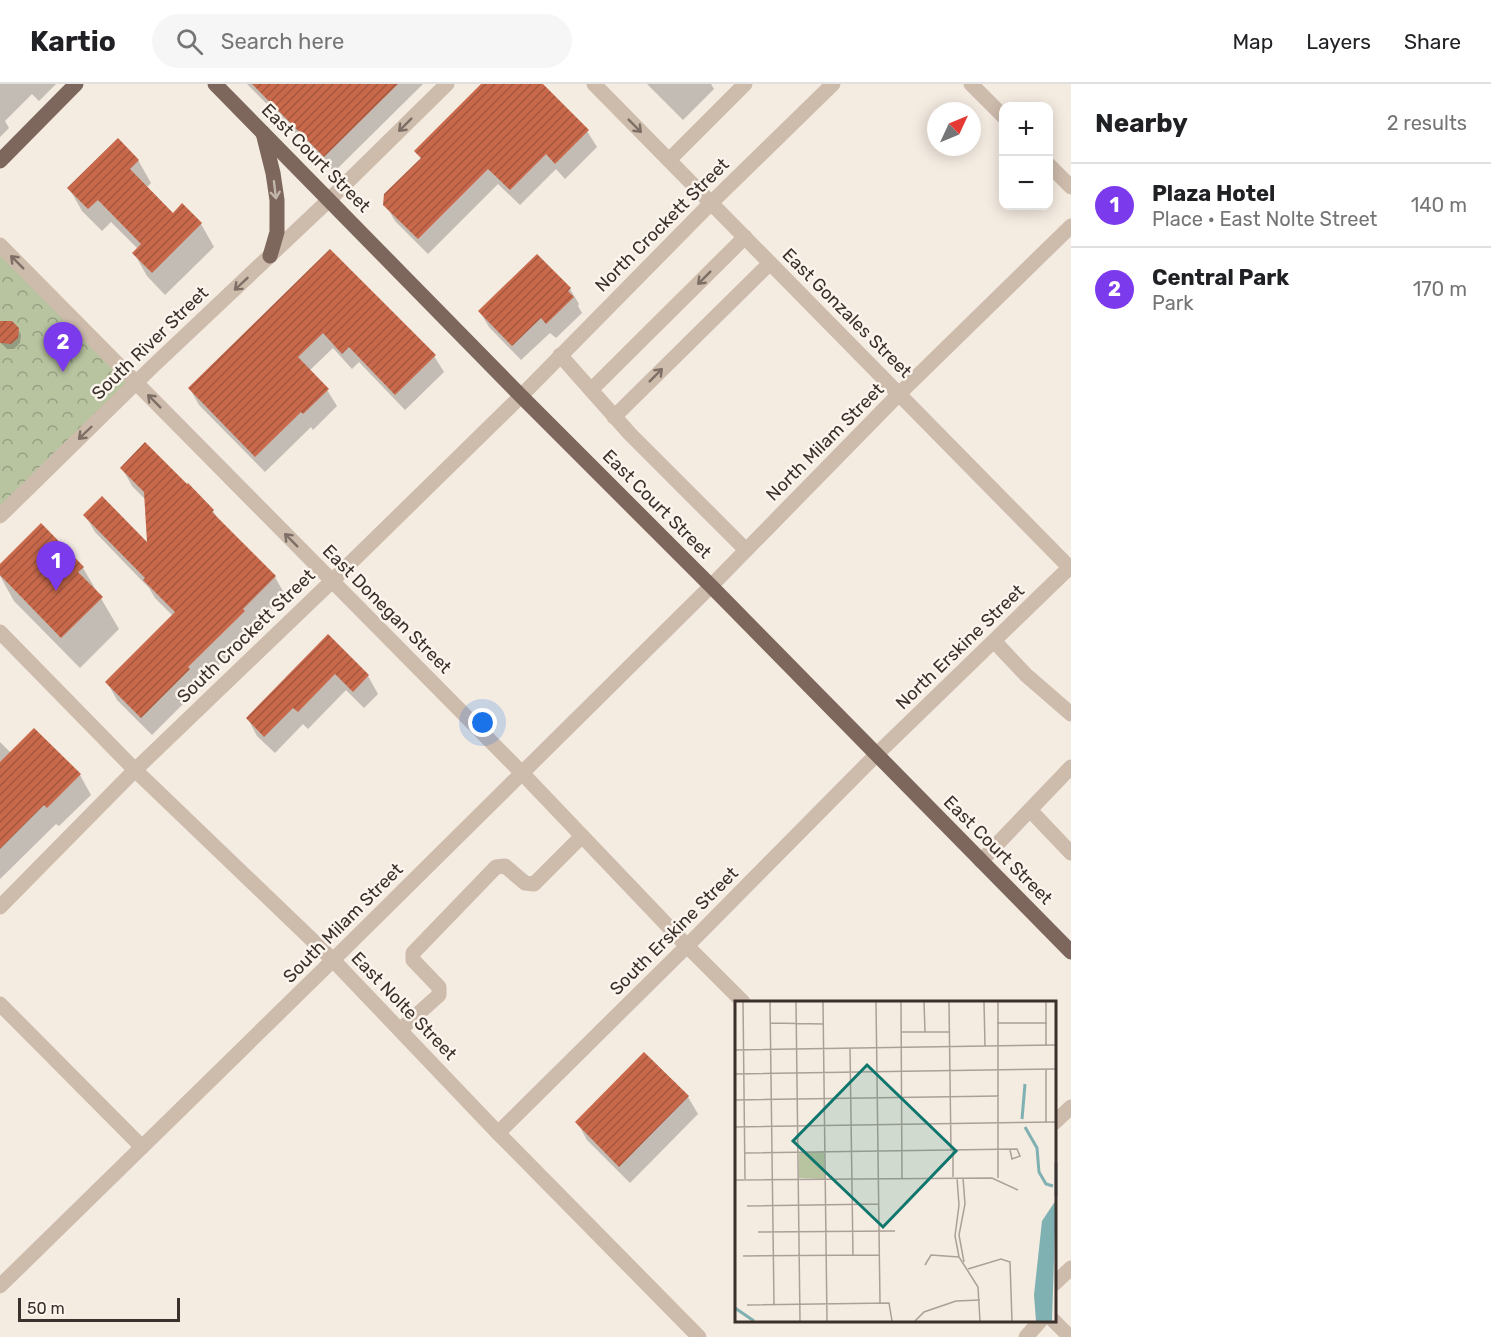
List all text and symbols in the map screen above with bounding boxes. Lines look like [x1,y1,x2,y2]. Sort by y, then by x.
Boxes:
search box [152,14,572,68]
text: Kartio [30,25,116,58]
icon: search [173,25,206,58]
text: Search here [221,28,344,55]
text: Map [1232,29,1273,54]
text: Layers [1306,29,1371,54]
text: Share [1404,29,1461,54]
street label: East Court Street [257,99,375,217]
north arrow [927,102,981,156]
map controls [999,102,1053,210]
button: + [999,102,1053,156]
text: Nearby [1095,108,1188,139]
text: 2 results [1387,111,1467,135]
one-way arrow [398,118,413,132]
one-way arrow [628,118,642,133]
street label: North Crockett Street [590,153,734,297]
button: − [999,156,1053,210]
one-way arrow [270,180,281,199]
text: Plaza Hotel [1152,180,1275,207]
text: 1 [1110,193,1119,217]
text: 140 m [1411,193,1467,217]
text: Place · East Nolte Street [1152,207,1377,231]
street label: East Gonzales Street [778,244,916,382]
one-way arrow [9,254,24,269]
text: Central Park [1152,264,1289,291]
one-way arrow [696,271,711,286]
one-way arrow [234,276,249,291]
text: 2 [1108,277,1121,301]
text: 170 m [1413,277,1467,301]
street label: South River Street [87,282,213,404]
text: Park [1152,291,1194,315]
pin: 2 [44,322,82,372]
one-way arrow [648,368,663,383]
street label: North Milam Street [762,379,888,505]
one-way arrow [146,393,161,408]
one-way arrow [78,426,93,440]
street label: East Court Street [598,445,716,563]
one-way arrow [283,532,298,547]
street label: East Donegan Street [318,540,456,678]
pin: 1 [36,542,76,591]
street label: South Crockett Street [173,564,319,708]
street label: North Erskine Street [891,580,1029,714]
your location [468,708,497,737]
street label: East Court Street [939,791,1057,909]
street label: South Milam Street [279,859,407,987]
street label: South Erskine Street [605,862,743,1000]
street label: East Nolte Street [347,947,461,1065]
inset map [735,1001,1056,1322]
scale bar [18,1295,180,1322]
text: 50 m [27,1299,65,1318]

